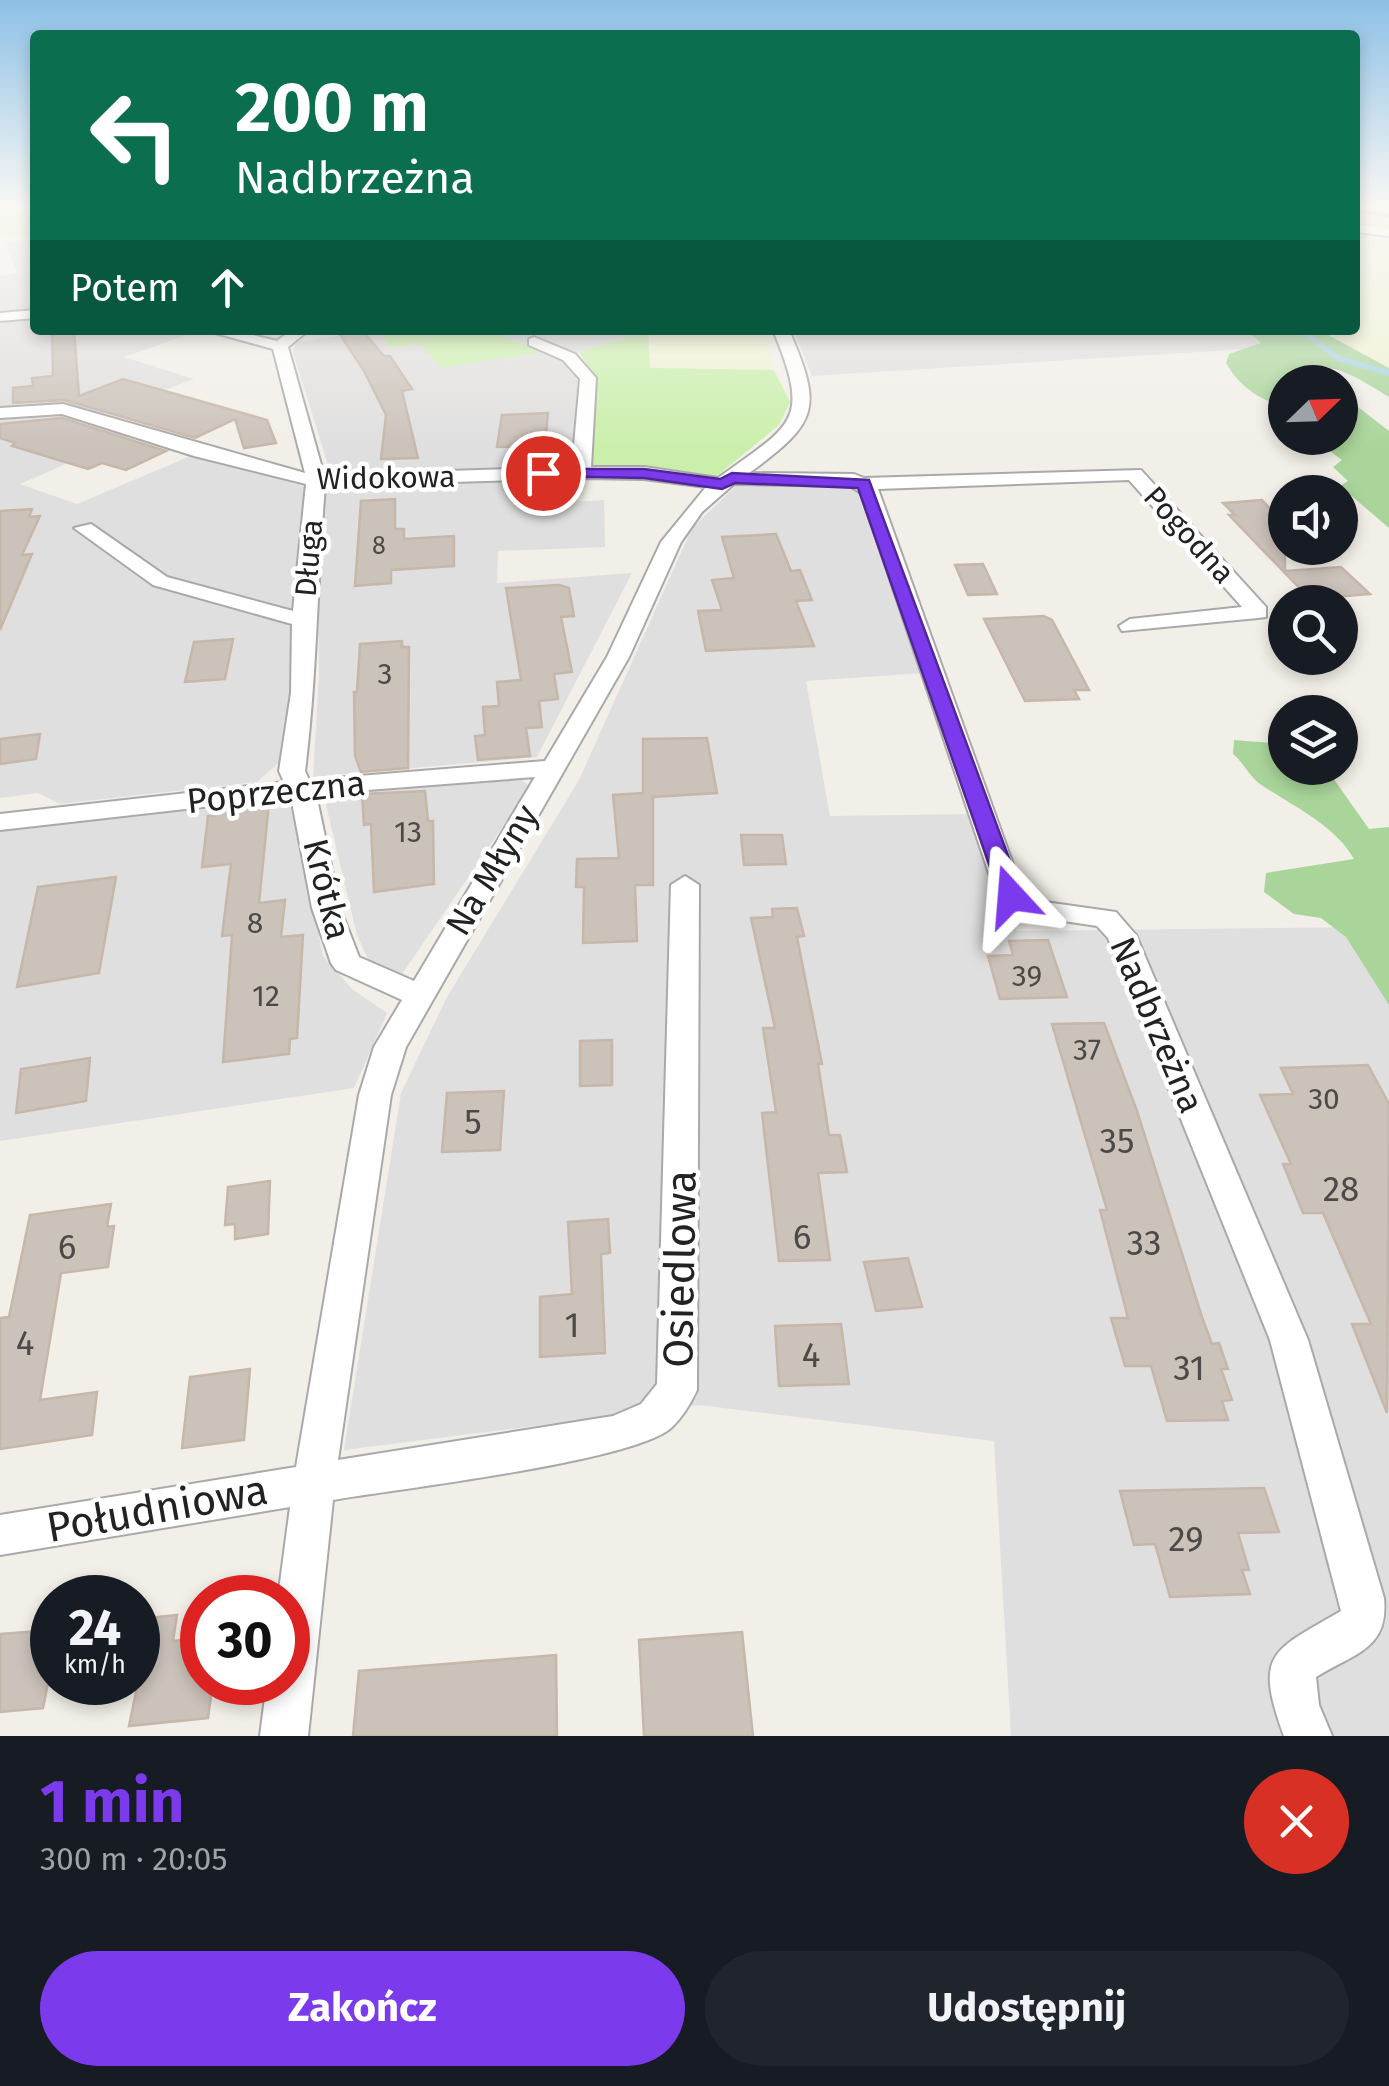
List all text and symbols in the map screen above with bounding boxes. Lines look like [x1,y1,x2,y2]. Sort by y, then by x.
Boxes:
text: 200 m [235,66,429,150]
icon: left [70,70,200,200]
text: Nadbrzeżna [235,151,475,205]
icon: ahead [200,260,255,315]
text: Potem [70,265,180,311]
north arrow [1268,365,1358,455]
map controls [1268,365,1358,785]
pin [501,431,586,516]
icon: arrive [516,446,571,501]
street label: Widokowa [316,459,456,497]
button: sound [1268,475,1358,565]
street label: Pogodna [1136,479,1242,591]
street label: Długa [288,518,330,598]
house number: 8 [372,531,386,561]
button: search [1268,585,1358,675]
house number: 3 [378,656,392,692]
button: layers [1268,695,1358,785]
street label: Poprzeczna [185,762,367,822]
street label: Na Młyny [437,797,547,943]
house number: 13 [394,814,422,850]
street label: Krótka [294,834,360,944]
position arrow [959,844,1063,948]
house number: 8 [247,905,263,941]
street label: Nadbrzeżna [1101,931,1213,1119]
house number: 39 [1012,958,1042,994]
house number: 12 [252,978,280,1014]
house number: 37 [1073,1032,1101,1068]
house number: 30 [1308,1081,1340,1117]
house number: 5 [464,1101,482,1143]
house number: 35 [1099,1120,1135,1162]
house number: 28 [1323,1168,1359,1210]
street label: Osiedlowa [653,1170,707,1368]
house number: 6 [793,1216,811,1258]
house number: 33 [1127,1222,1161,1264]
house number: 6 [58,1226,76,1268]
house number: 1 [564,1304,580,1346]
house number: 4 [16,1322,34,1364]
house number: 4 [802,1334,820,1376]
house number: 31 [1173,1347,1205,1389]
street label: Południowa [43,1465,272,1553]
house number: 29 [1168,1518,1204,1560]
speed limit sign: 30 [180,1575,310,1705]
text: 24 [69,1598,121,1658]
text: km/h [64,1650,126,1680]
text: 1 min [40,1766,184,1838]
button: close [1244,1769,1349,1874]
text: 300 m · 20:05 [40,1840,228,1878]
button: Zakończ [40,1951,685,2066]
button: Udostępnij [705,1951,1349,2066]

